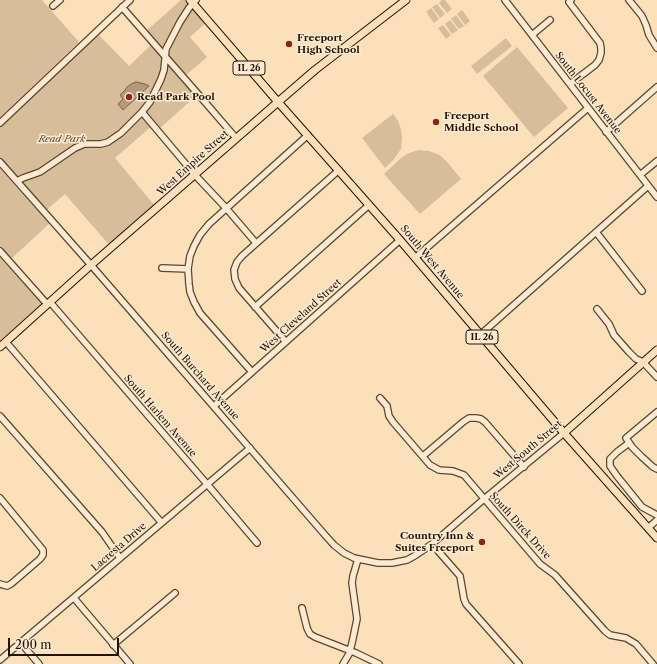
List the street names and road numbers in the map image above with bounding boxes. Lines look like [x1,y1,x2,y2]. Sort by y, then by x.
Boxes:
street label: South Locust Avenue [552,50,624,136]
road number: IL 26 [233,61,265,75]
street label: West Empire Street [155,128,231,198]
street label: South West Avenue [398,223,466,301]
street label: West Cleveland Street [258,277,344,355]
street label: South Burchard Avenue [158,329,242,423]
road number: IL 26 [466,330,498,344]
street label: South Harlem Avenue [121,373,199,459]
street label: West South Street [491,418,565,482]
street label: South Dirck Drive [487,490,553,562]
street label: Lacresta Drive [89,520,149,574]

